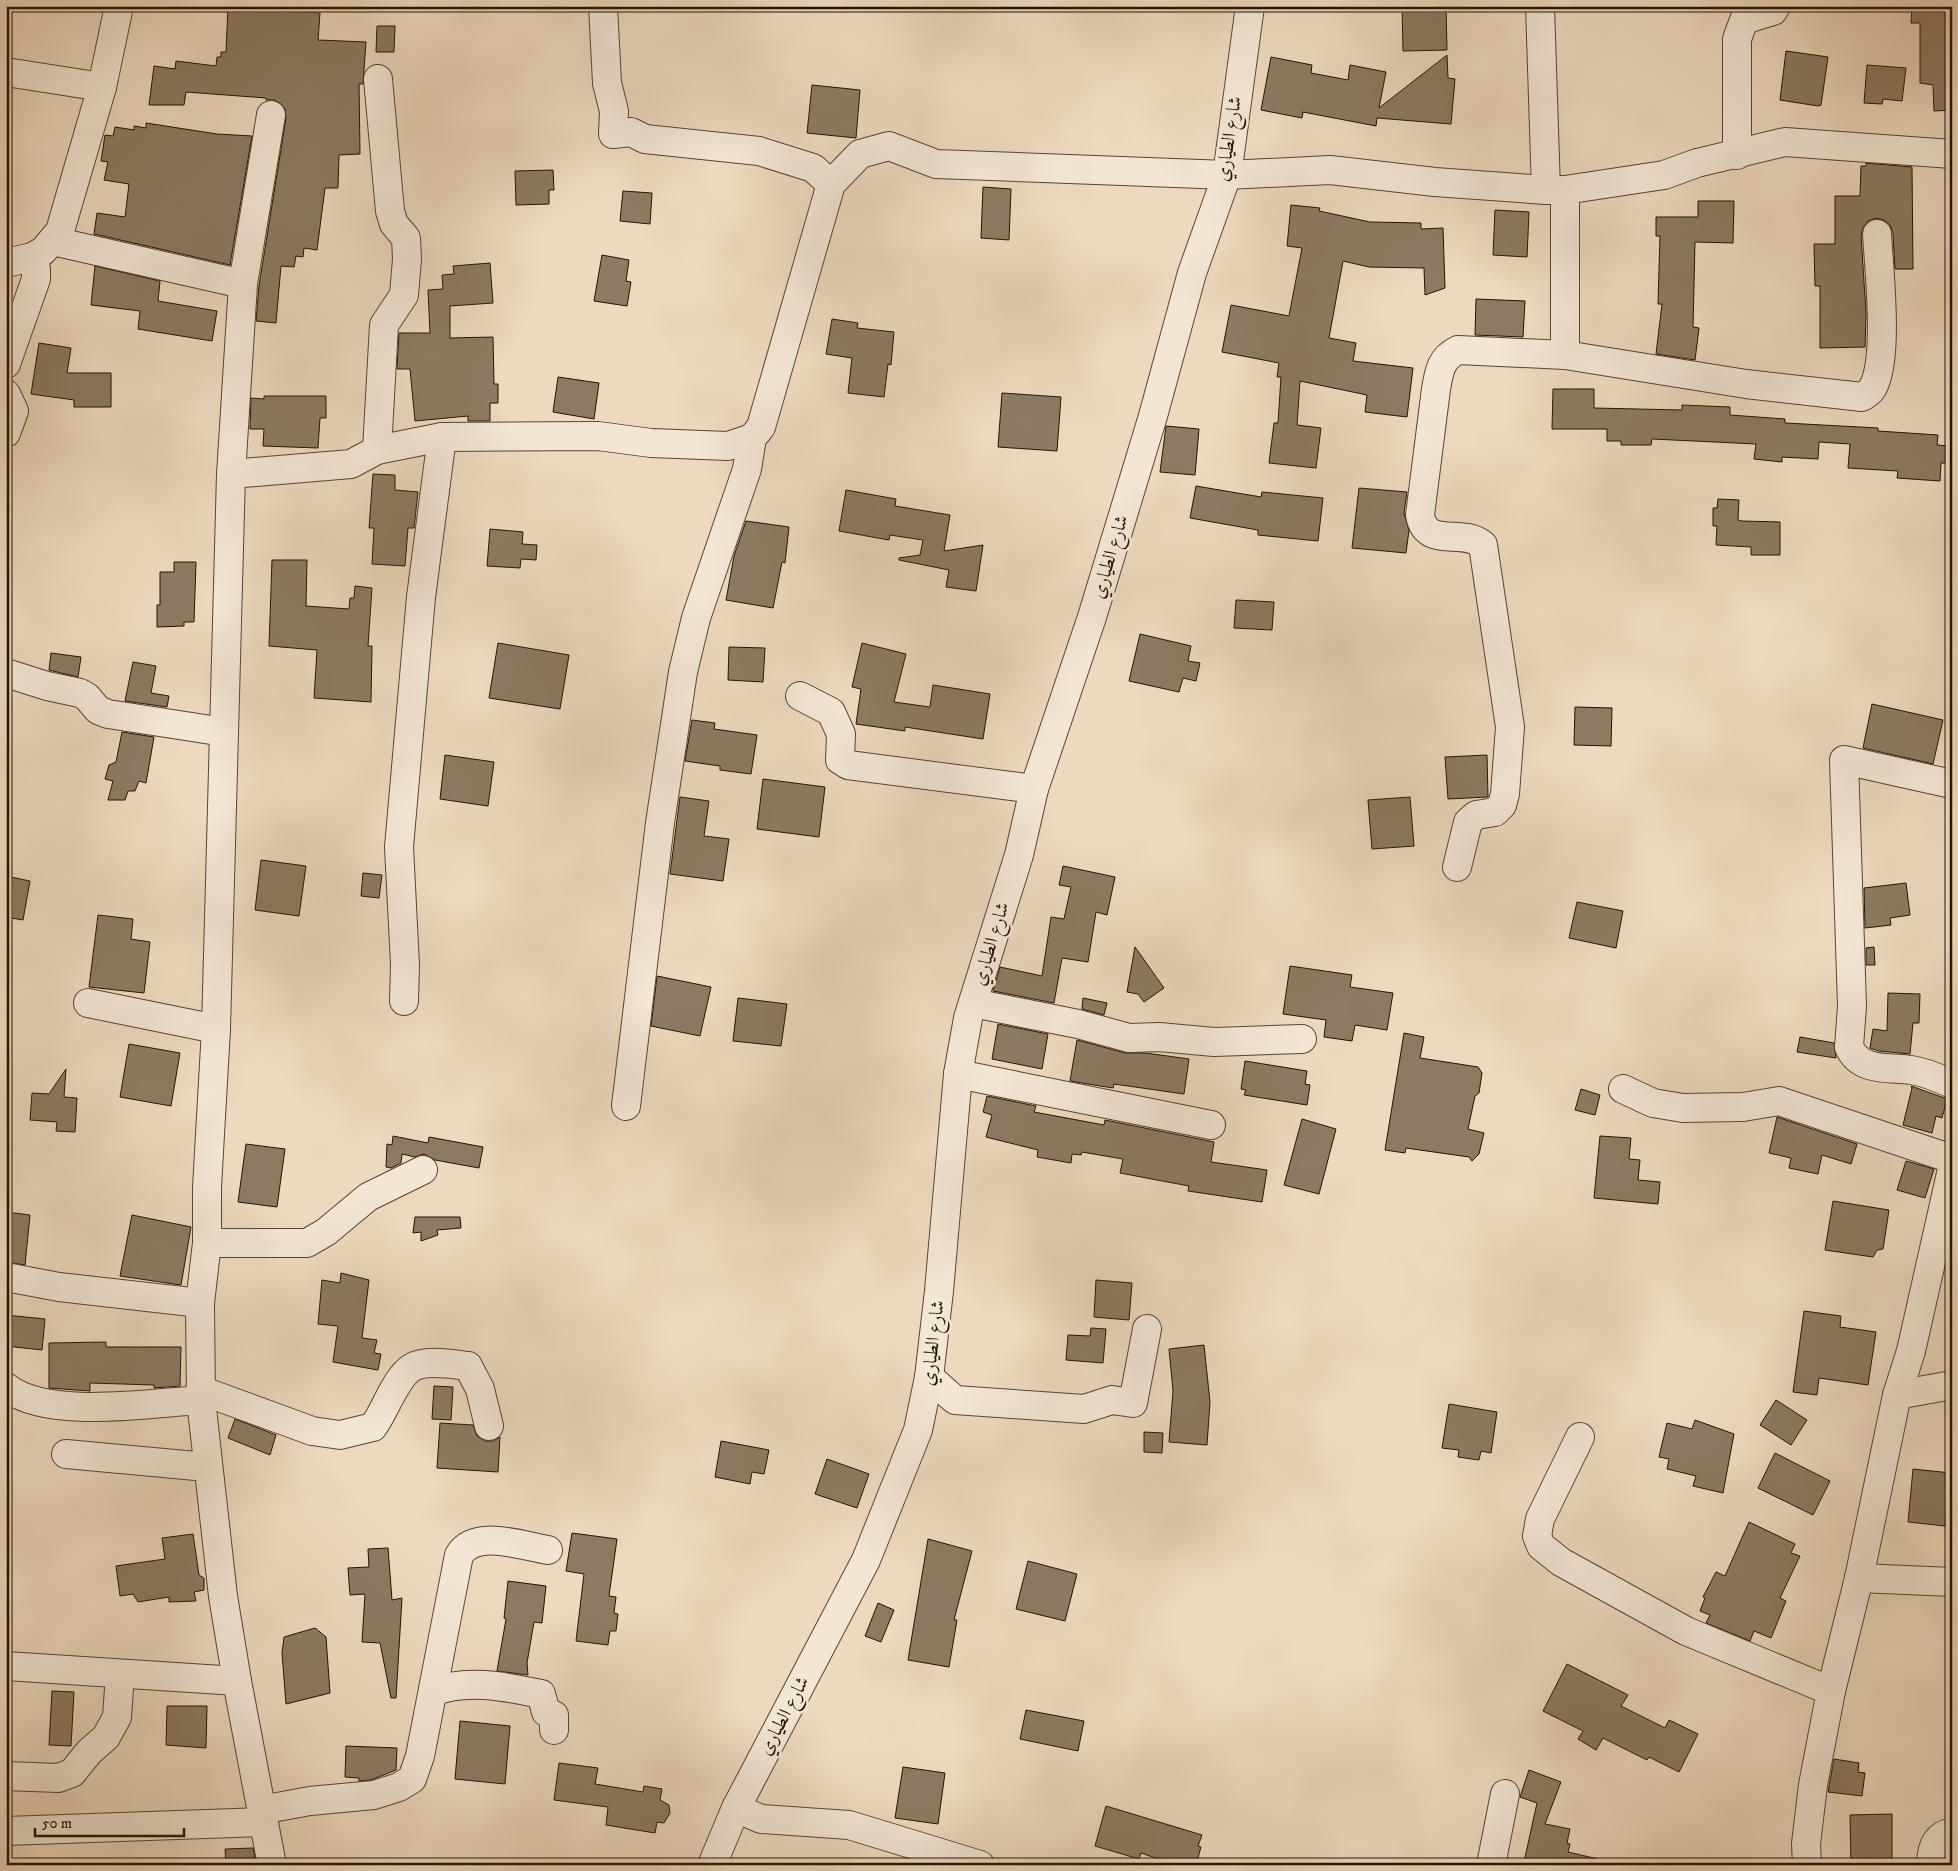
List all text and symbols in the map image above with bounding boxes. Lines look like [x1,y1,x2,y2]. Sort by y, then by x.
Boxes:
street label: شارع الطياري [1211,95,1250,184]
street label: شارع الطياري [1086,512,1136,602]
street label: شارع الطياري [967,899,1017,989]
street label: شارع الطياري [916,1299,953,1387]
street label: شارع الطياري [754,1673,817,1761]
scale bar [35,1806,184,1838]
text: 50 m [42,1814,72,1833]

